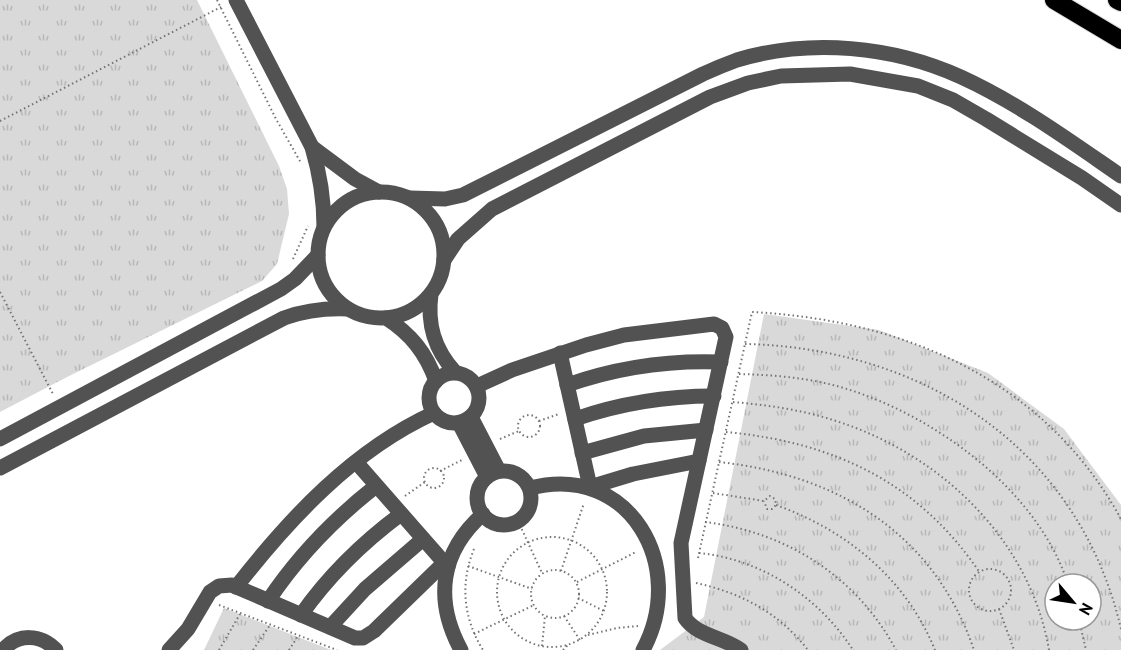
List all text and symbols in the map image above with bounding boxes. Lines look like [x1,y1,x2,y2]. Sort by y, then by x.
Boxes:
north arrow [1043,572,1103,632]
text: N [1075,600,1097,619]

